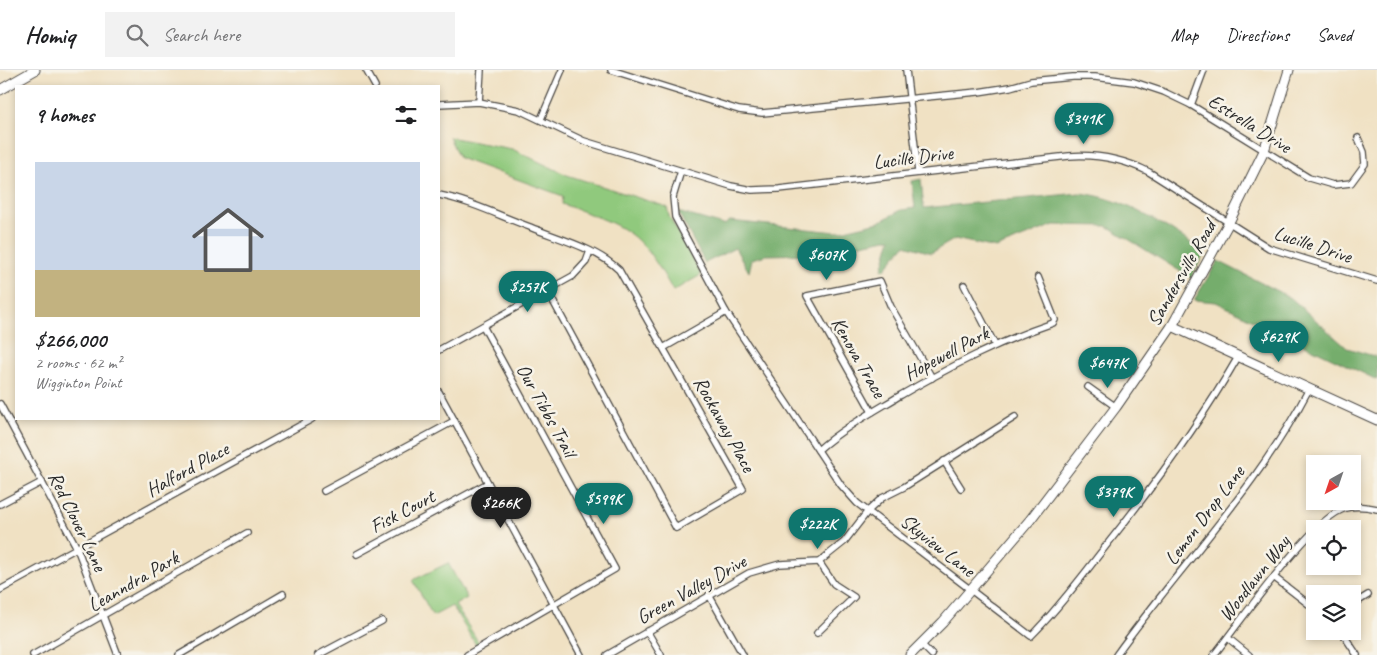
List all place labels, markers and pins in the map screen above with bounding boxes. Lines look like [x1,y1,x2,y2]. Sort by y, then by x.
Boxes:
pin: $341K [1049,102,1119,145]
pin: $607K [792,238,862,281]
pin: $257K [493,270,563,313]
pin: $629K [1244,320,1314,363]
pin: $647K [1073,346,1143,389]
pin: $379K [1079,476,1149,518]
pin: $599K [569,482,639,525]
pin: $266K [466,486,536,529]
pin: $222K [783,508,853,550]

